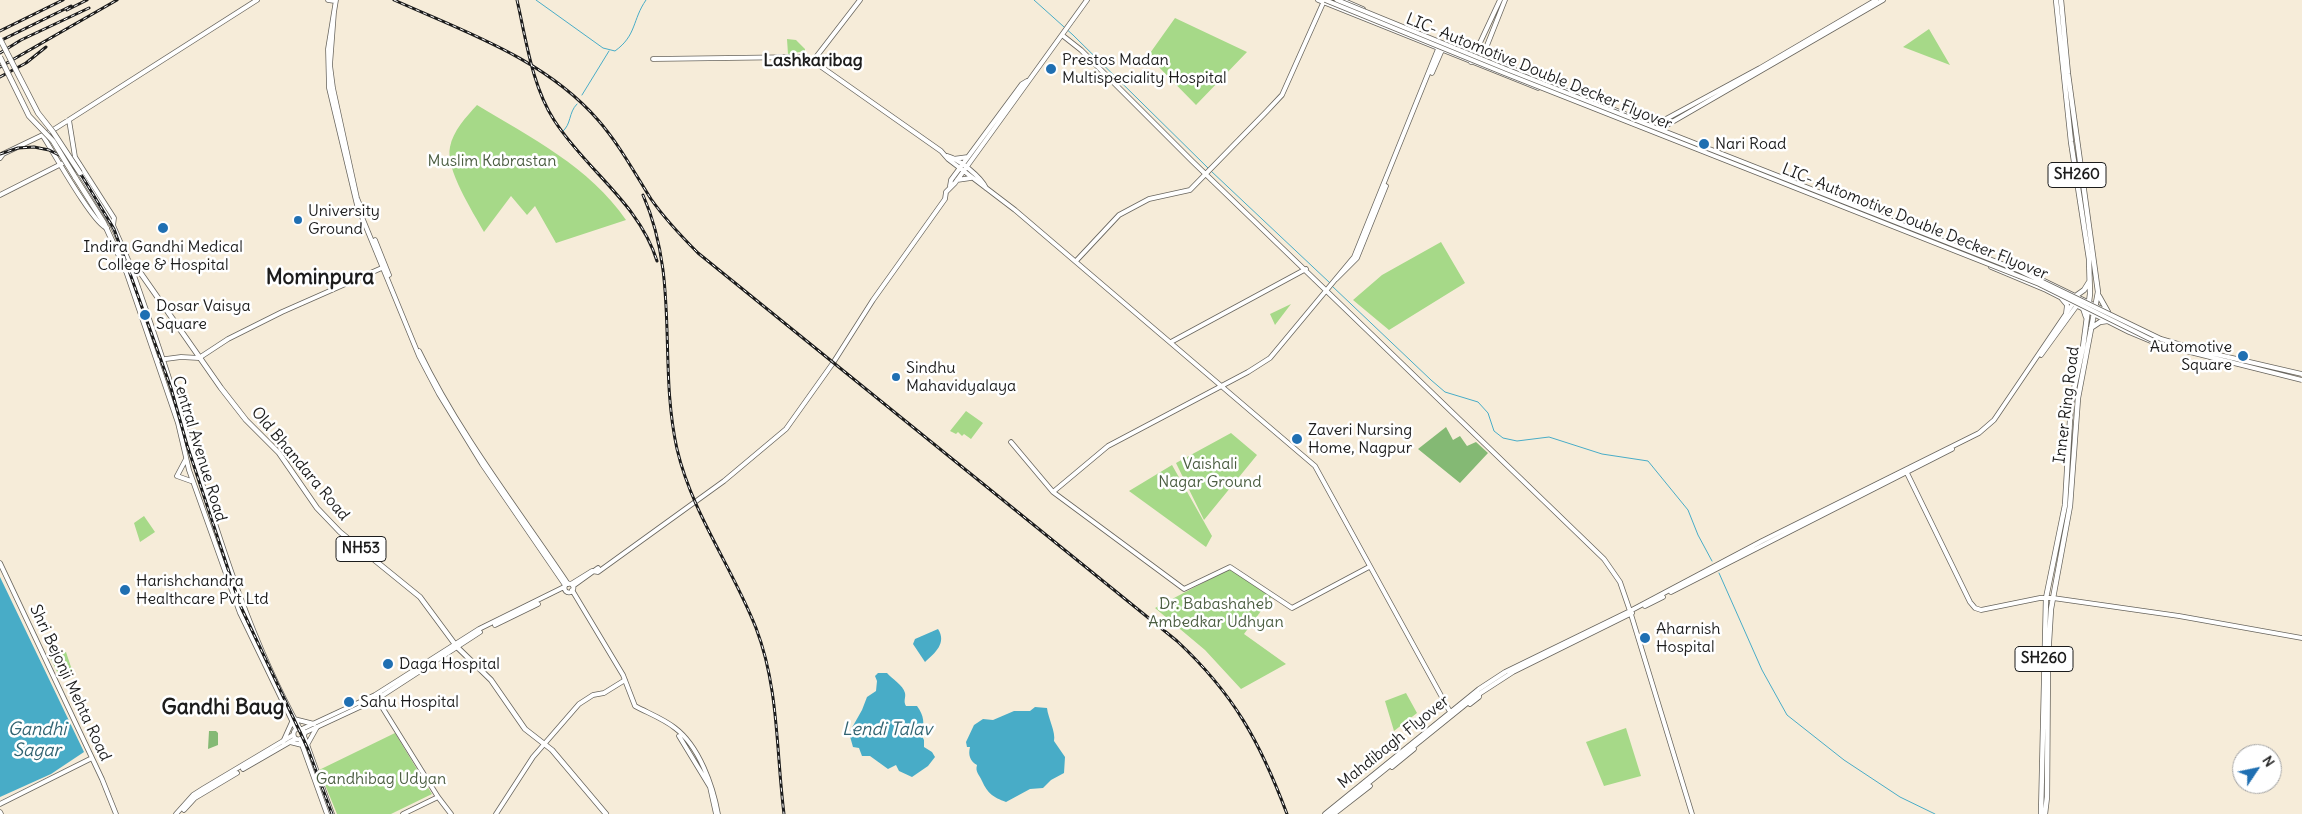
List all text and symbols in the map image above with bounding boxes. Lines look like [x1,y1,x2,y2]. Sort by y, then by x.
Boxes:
street label: LIC- Automotive Double Decker Flyover [1403,10,1675,134]
district label: Lashkaribag [763,50,863,72]
place label: Prestos Madan Multispeciality Hospital [1062,50,1227,88]
marker: Prestos Madan Multispeciality Hospital [1044,62,1058,76]
place label: Nari Road [1715,134,1787,154]
marker: Nari Road [1697,137,1711,151]
park label: Muslim Kabrastan [428,151,556,171]
street label: LIC- Automotive Double Decker Flyover [1779,160,2051,284]
road number: SH260 [2048,162,2106,188]
place label: University Ground [308,201,380,239]
marker: University Ground [292,214,304,226]
marker: Indira Gandhi Medical College & Hospital [156,221,170,235]
place label: Indira Gandhi Medical College & Hospital [83,237,243,275]
district label: Mominpura [266,265,374,291]
place label: Dosar Vaisya Square [156,296,251,334]
marker: Dosar Vaisya Square [138,308,152,322]
place label: Automotive Square [2150,337,2232,375]
street label: Inner Ring Road [2050,345,2084,465]
marker: Automotive Square [2236,349,2250,363]
place label: Sindhu Mahavidyalaya [906,358,1016,396]
marker: Sindhu Mahavidyalaya [890,371,902,383]
street label: Central Avenue Road [168,374,230,524]
street label: Old Bhandara Road [247,403,353,525]
place label: Zaveri Nursing Home, Nagpur [1308,420,1412,458]
marker: Zaveri Nursing Home, Nagpur [1290,432,1304,446]
park label: Vaishali Nagar Ground [1158,454,1262,492]
road number: NH53 [336,536,386,562]
place label: Harishchandra Healthcare Pvt Ltd [136,571,269,609]
marker: Harishchandra Healthcare Pvt Ltd [118,583,132,597]
park label: Dr. Babashaheb Ambedkar Udhyan [1148,594,1284,632]
street label: Shri Bejonji Mehta Road [25,602,115,764]
place label: Aharnish Hospital [1656,619,1721,657]
marker: Aharnish Hospital [1638,631,1652,645]
road number: SH260 [2015,646,2073,672]
place label: Daga Hospital [399,654,500,674]
marker: Daga Hospital [381,657,395,671]
street label: Mahdibagh Flyover [1334,691,1454,793]
place label: Sahu Hospital [360,692,459,712]
district label: Gandhi Baug [161,695,285,721]
marker: Sahu Hospital [342,695,356,709]
water label: Gandhi Sagar [8,719,66,762]
water label: Lendi Talav [842,719,932,741]
north arrow [2232,744,2282,794]
text: N [2258,752,2279,770]
park label: Gandhibag Udyan [316,769,446,789]

